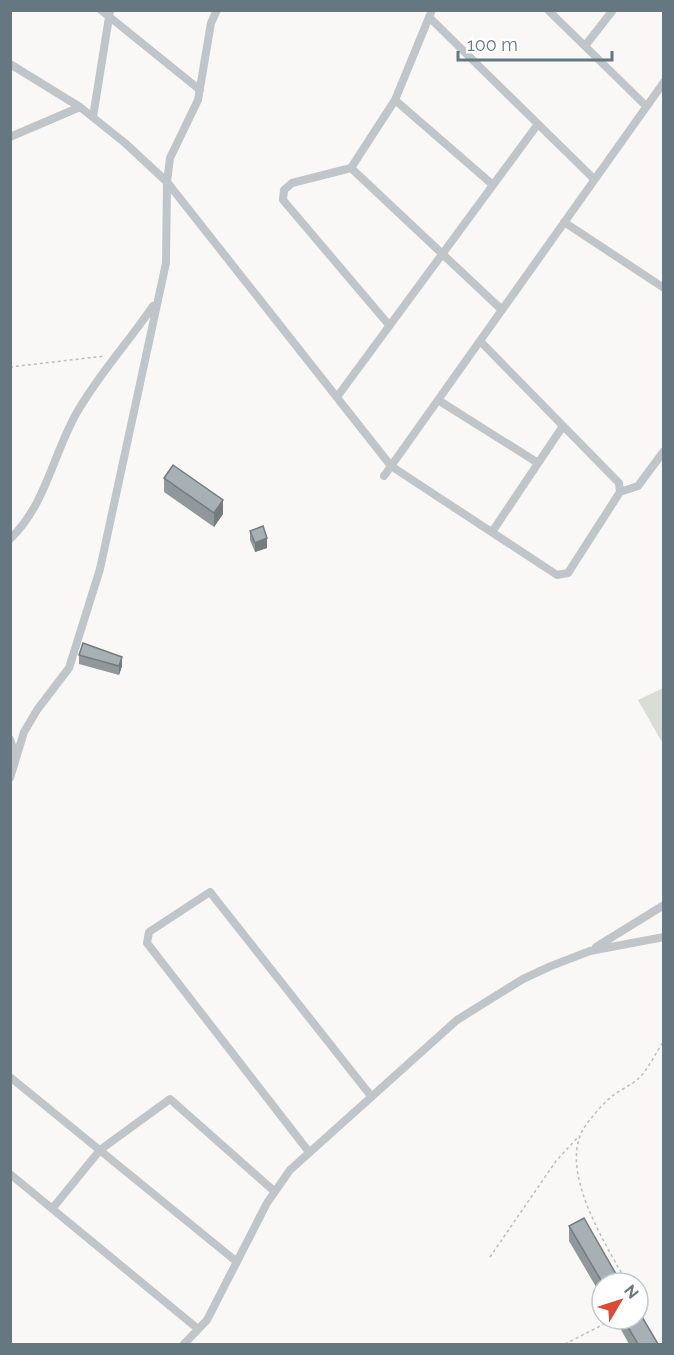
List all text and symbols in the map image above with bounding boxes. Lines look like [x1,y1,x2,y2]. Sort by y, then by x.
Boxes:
scale bar [458,24,612,62]
text: 100 m [467,34,518,55]
north arrow [590,1271,650,1331]
text: N [620,1281,642,1303]

